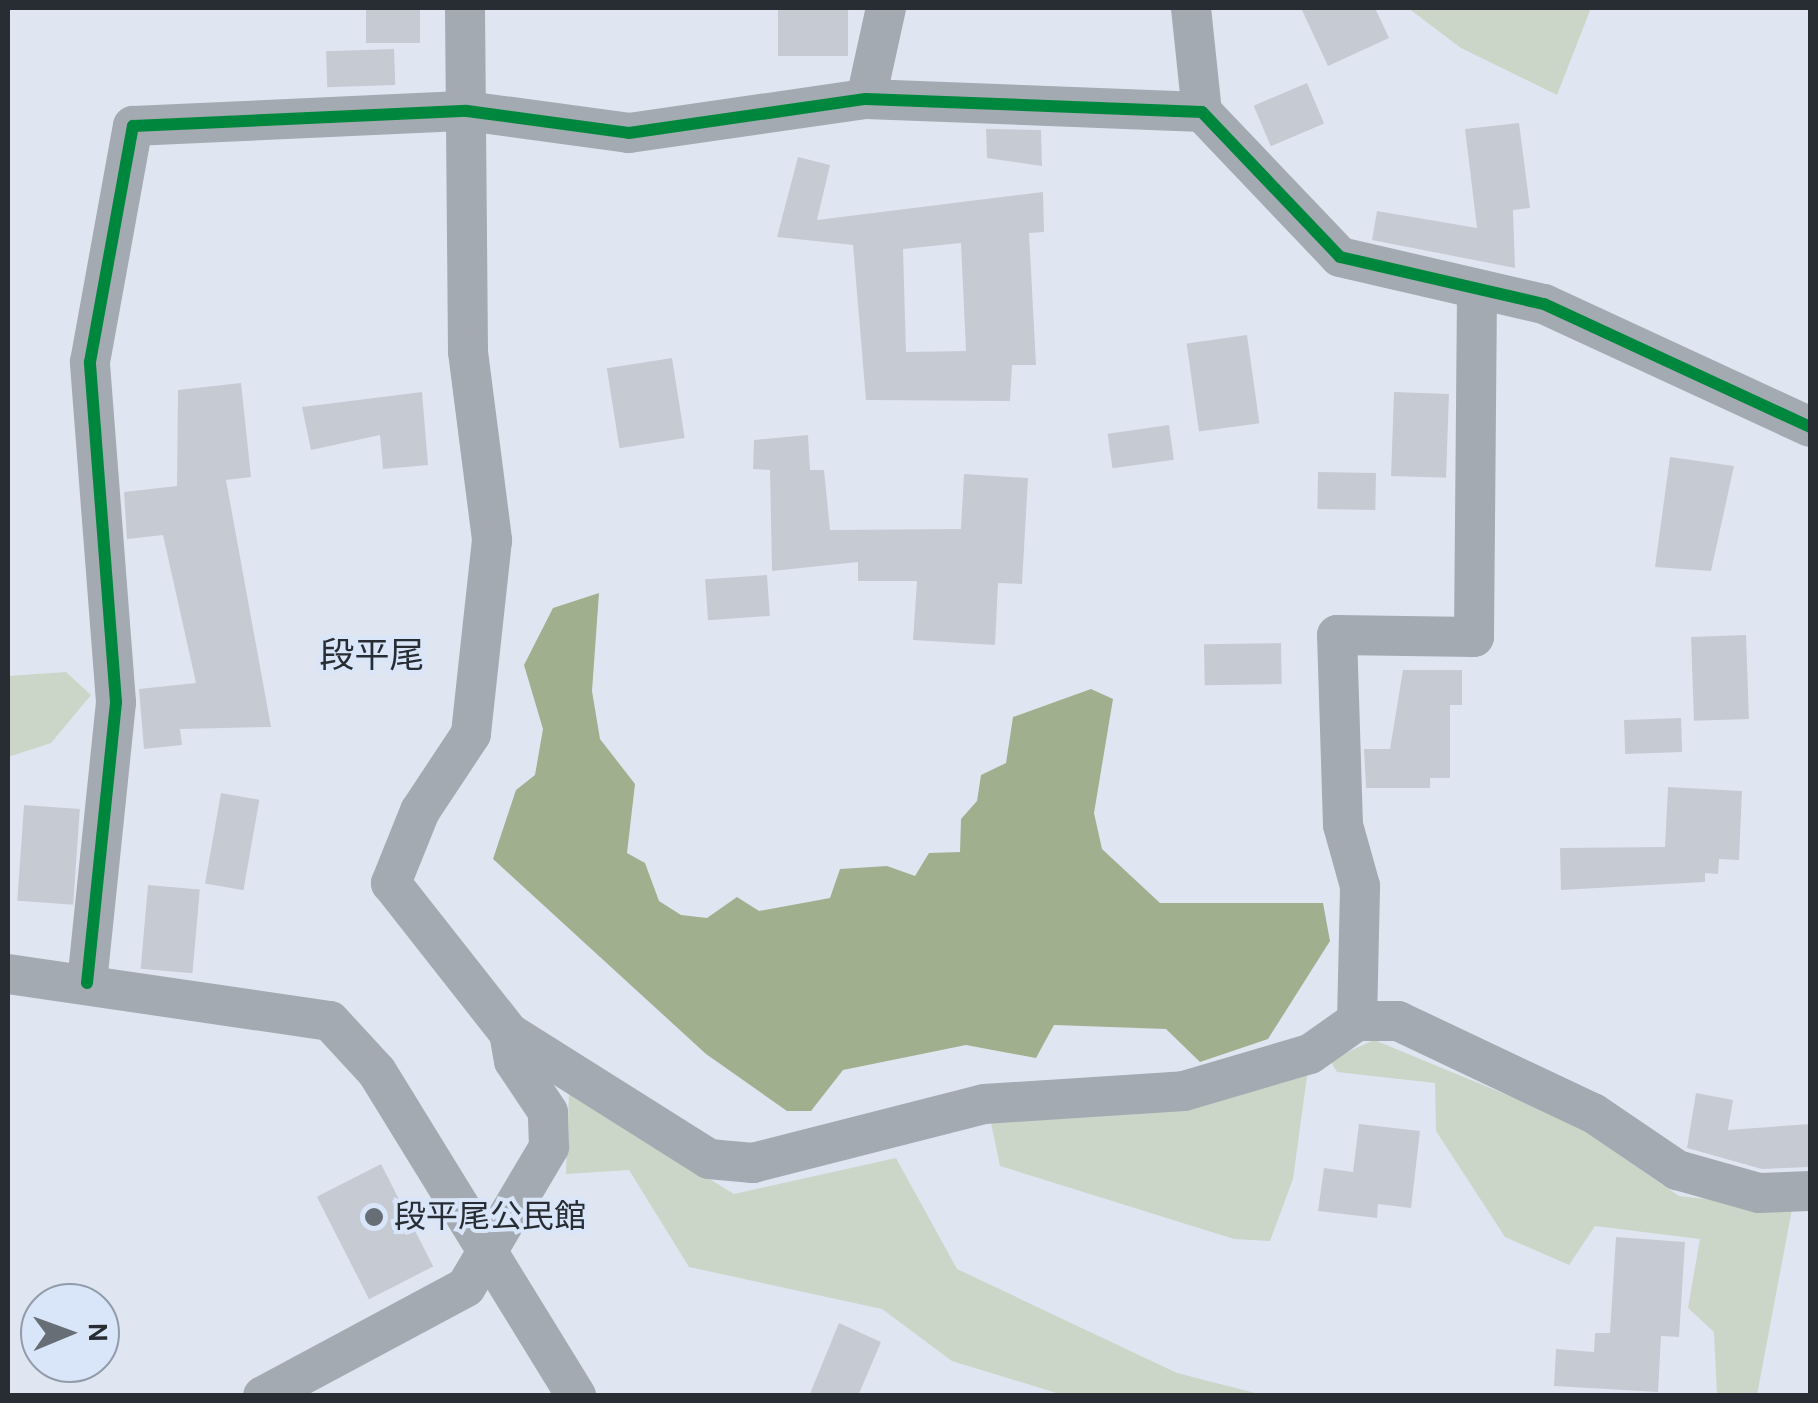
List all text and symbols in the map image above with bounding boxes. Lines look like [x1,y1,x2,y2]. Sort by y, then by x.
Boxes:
district label: 段平尾 [320,635,424,677]
place label: 段平尾公民館 [394,1198,586,1236]
marker: 段平尾公民館 [363,1206,385,1228]
north arrow [20,1283,120,1383]
text: N [82,1322,115,1343]

